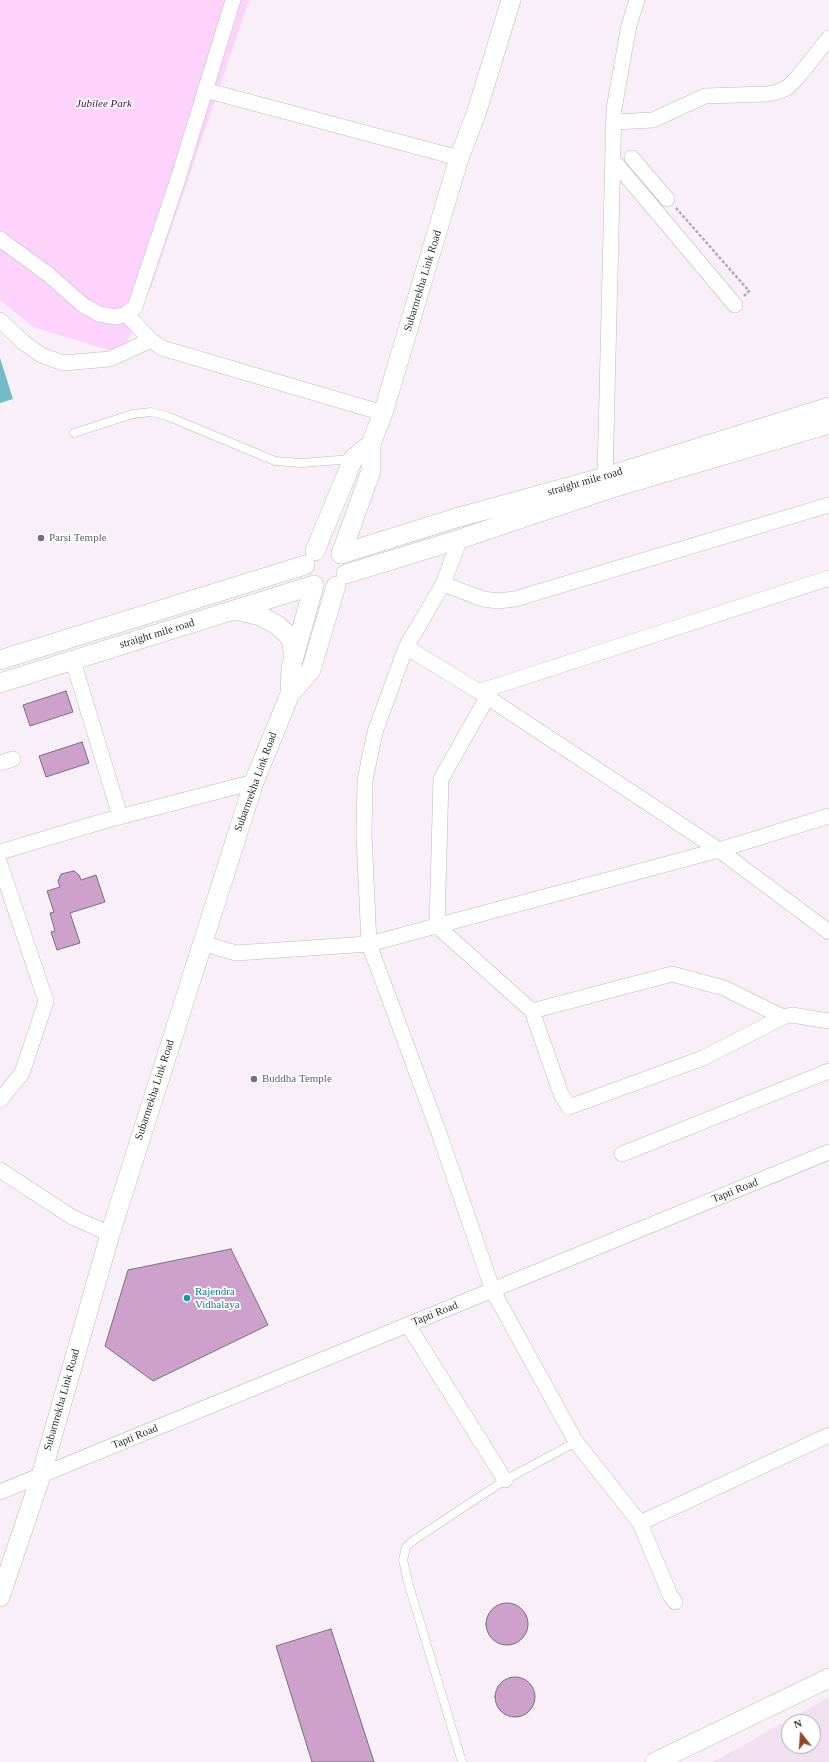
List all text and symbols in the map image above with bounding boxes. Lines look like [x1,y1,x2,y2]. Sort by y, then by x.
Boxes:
park label: Jubilee Park [76,97,132,111]
street label: Subarnrekha Link Road [401,229,445,333]
street label: straight mile road [546,465,624,499]
place label: Parsi Temple [49,531,107,545]
marker: Parsi Temple [36,533,46,543]
street label: straight mile road [118,616,196,652]
street label: Subarnrekha Link Road [232,730,280,834]
street label: Subarnrekha Link Road [132,1038,178,1142]
place label: Buddha Temple [262,1072,332,1086]
marker: Buddha Temple [249,1074,259,1084]
street label: Tapti Road [710,1176,760,1206]
place label: Rajendra Vidhalaya [195,1285,240,1311]
marker: Rajendra Vidhalaya [182,1293,192,1303]
street label: Tapti Road [410,1299,460,1329]
street label: Subarnrekha Link Road [41,1348,83,1452]
street label: Tapti Road [110,1422,160,1452]
north arrow [781,1714,821,1754]
text: N [792,1717,803,1730]

